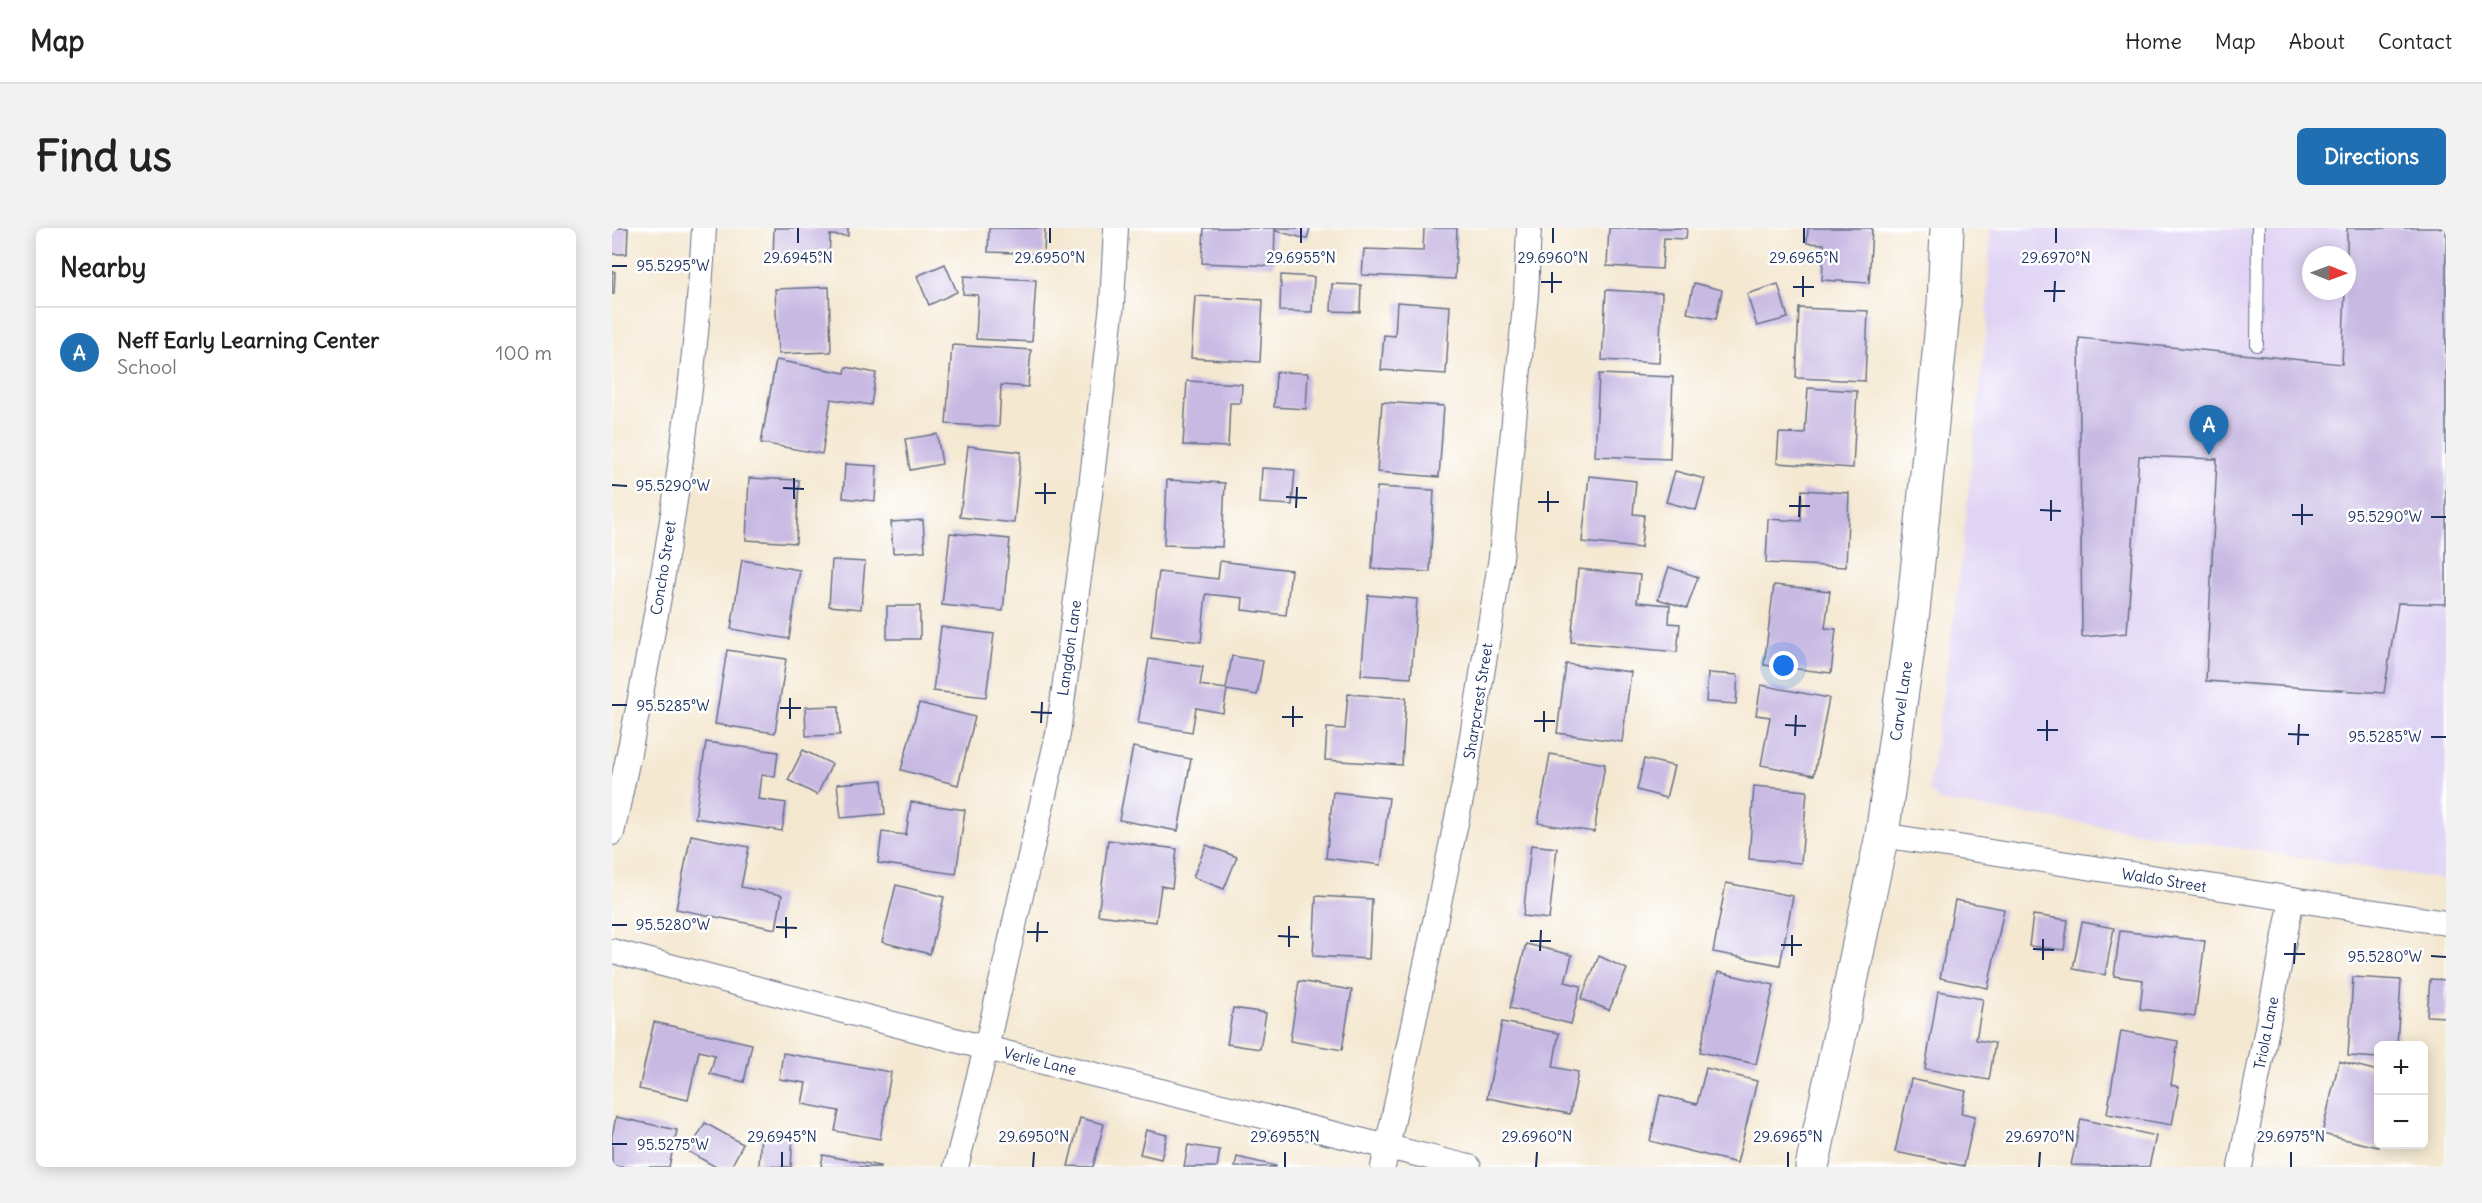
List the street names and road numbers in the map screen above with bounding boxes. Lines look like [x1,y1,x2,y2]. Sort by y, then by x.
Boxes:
street label: Concho Street [646,520,680,616]
street label: Langdon Lane [1053,599,1085,697]
street label: Sharpcrest Street [1459,642,1497,760]
street label: Carvel Lane [1886,660,1916,742]
street label: Waldo Street [2120,864,2208,896]
street label: Triola Lane [2250,995,2282,1071]
street label: Verlie Lane [1001,1043,1079,1079]

